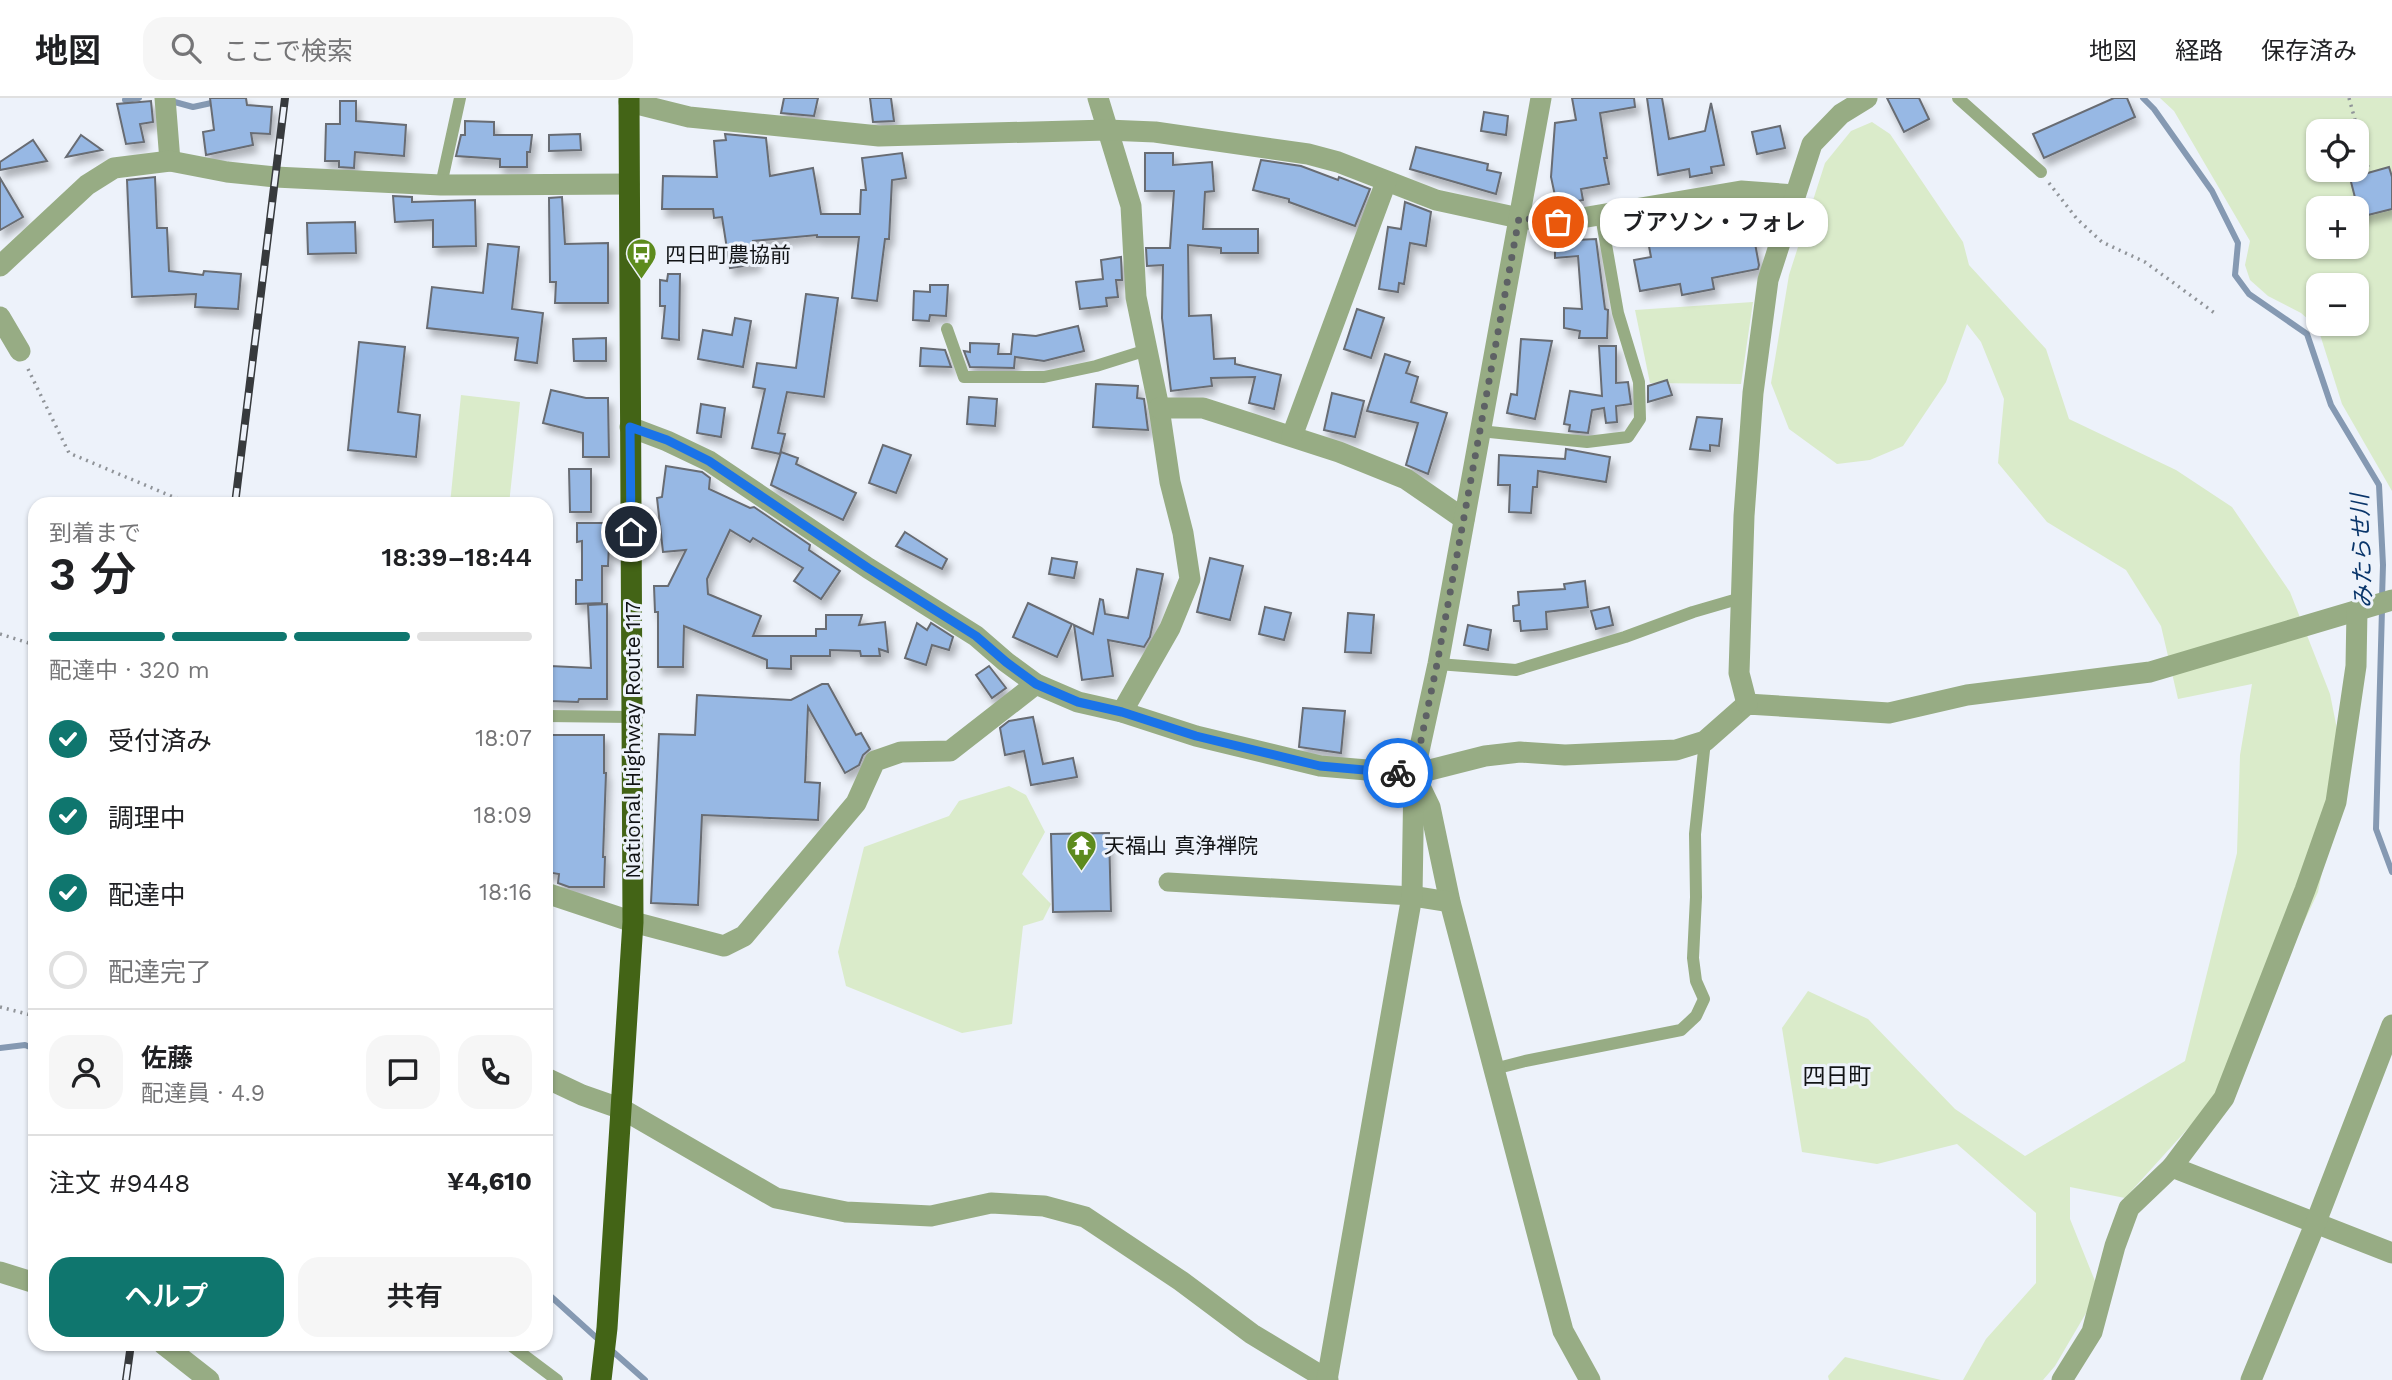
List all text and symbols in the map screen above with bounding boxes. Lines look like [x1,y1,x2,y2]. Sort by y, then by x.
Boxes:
search box [143,17,633,80]
icon: search [167,29,205,67]
text: 地図 [35,31,101,70]
text: ここで検索 [223,36,353,66]
text: 地図 [2089,37,2137,65]
text: 経路 [2175,37,2223,65]
text: 保存済み [2261,37,2357,65]
map controls [2306,119,2369,336]
button: locate [2306,119,2369,182]
pin [1528,192,1588,252]
button: + [2306,196,2369,259]
callout: ブアソン・フォレ [1600,198,1828,246]
icon: bag [1539,203,1577,241]
text: ブアソン・フォレ [1622,209,1806,236]
bus stop icon: 四日町農協前 [625,237,659,281]
place label: 四日町農協前 [665,242,791,267]
button: − [2306,273,2369,336]
water label: みたらせ川 [2346,490,2377,609]
pin [601,502,661,562]
icon: home [612,513,650,551]
text: 到着まで [49,520,141,547]
text: 18:39–18:44 [381,542,532,572]
text: 3 分 [49,547,136,601]
street label: National Highway Route 117 [620,601,645,879]
text: 配達中 · 320 m [49,657,210,684]
icon: check [49,720,87,758]
text: 18:07 [475,725,532,752]
text: 受付済み [108,726,212,756]
courier [1363,738,1433,808]
icon: bike [1379,754,1417,792]
icon: check [49,797,87,835]
text: 18:09 [474,802,532,829]
text: 調理中 [108,803,186,833]
temple icon: 天福山 真浄禅院 [1064,828,1098,872]
place label: 天福山 真浄禅院 [1104,833,1258,858]
icon: check [49,874,87,912]
text: 18:16 [479,879,532,906]
text: 配達中 [108,880,186,910]
text: 配達完了 [108,957,212,987]
button: person [49,1035,123,1109]
button: chat [366,1035,440,1109]
button: phone [458,1035,532,1109]
text: 佐藤 [141,1043,193,1073]
district label: 四日町 [1803,1063,1872,1090]
text: 配達員 · 4.9 [141,1080,265,1107]
text: ¥4,610 [447,1166,532,1196]
text: 注文 #9448 [49,1168,190,1198]
button: ヘルプ [49,1257,284,1337]
button: 共有 [298,1257,532,1337]

